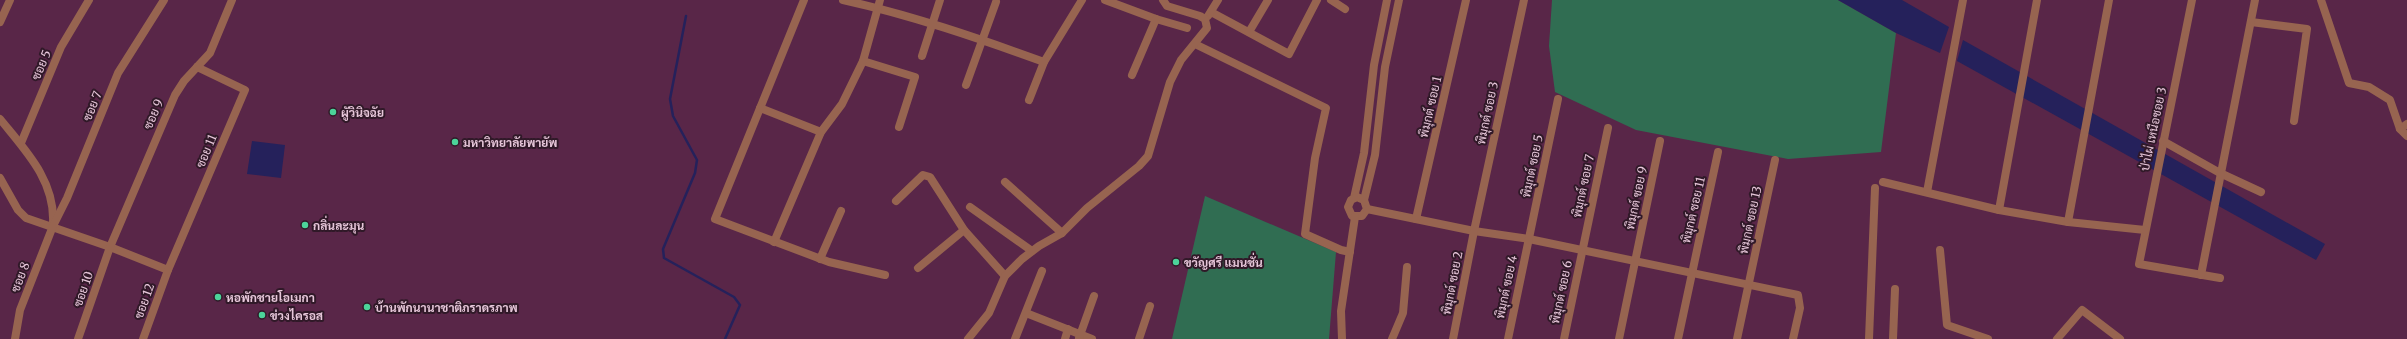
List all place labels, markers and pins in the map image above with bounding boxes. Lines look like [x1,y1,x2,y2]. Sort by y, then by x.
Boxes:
place label: ผัูวินิจฉัย [341,105,384,121]
marker: ผัูวินิจฉัย [328,107,338,117]
place label: มหาวิทยาลัยพายัพ [463,135,557,150]
marker: มหาวิทยาลัยพายัพ [450,137,460,147]
place label: กลิ่นละมุน [313,215,365,234]
marker: กลิ่นละมุน [300,220,310,230]
place label: ขวัญศรี แมนชั่น [1184,252,1263,270]
marker: ขวัญศรี แมนชั่น [1171,257,1181,267]
place label: หอพักชายโอเมกา [226,290,315,305]
marker: หอพักชายโอเมกา [213,292,223,302]
place label: บ้านพักนานาชาติภราดรภาพ [375,300,518,315]
marker: บ้านพักนานาชาติภราดรภาพ [362,302,372,312]
place label: ข่วงไครอส [270,308,323,323]
marker: ข่วงไครอส [257,310,267,320]

